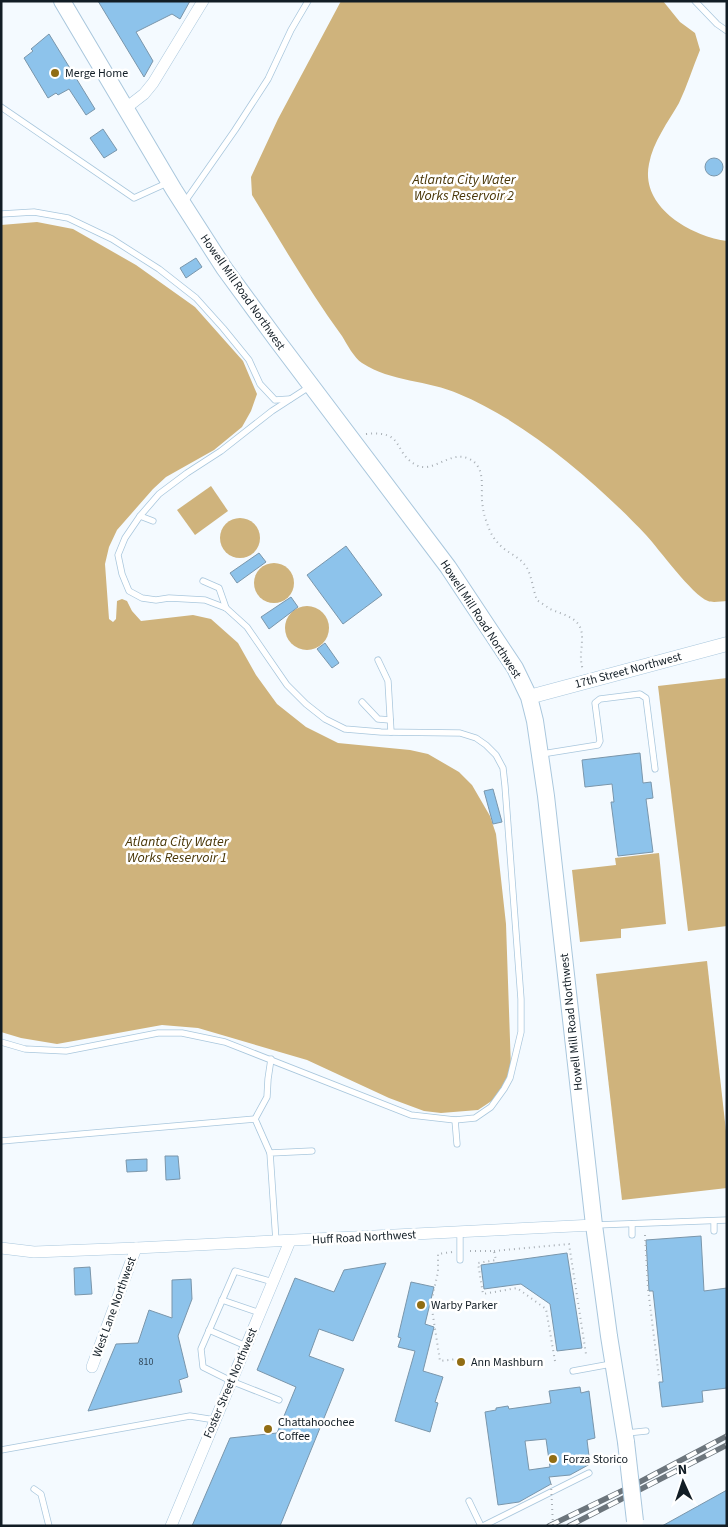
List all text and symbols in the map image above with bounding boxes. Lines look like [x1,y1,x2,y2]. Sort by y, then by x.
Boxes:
place label: Merge Home [65,65,128,82]
marker: Merge Home [49,67,61,79]
water label: Atlanta City Water Works Reservoir 2 [412,170,517,206]
street label: Howell Mill Road Northwest [196,231,289,354]
street label: Howell Mill Road Northwest [436,557,525,682]
street label: 17th Street Northwest [573,648,683,693]
water label: Atlanta City Water Works Reservoir 1 [125,832,230,868]
street label: Howell Mill Road Northwest [556,952,587,1092]
street label: Huff Road Northwest [312,1226,417,1249]
street label: West Lane Northwest [88,1255,141,1360]
place label: Warby Parker [431,1297,498,1314]
marker: Warby Parker [415,1299,427,1311]
street label: Foster Street Northwest [200,1325,261,1441]
place label: Ann Mashburn [471,1354,543,1371]
house number: 810 [139,1355,153,1369]
marker: Ann Mashburn [455,1356,467,1368]
place label: Chattahoochee Coffee [278,1414,354,1445]
marker: Chattahoochee Coffee [262,1423,274,1435]
place label: Forza Storico [563,1451,628,1468]
marker: Forza Storico [547,1453,559,1465]
north arrow [658,1457,708,1507]
text: N [677,1460,688,1480]

